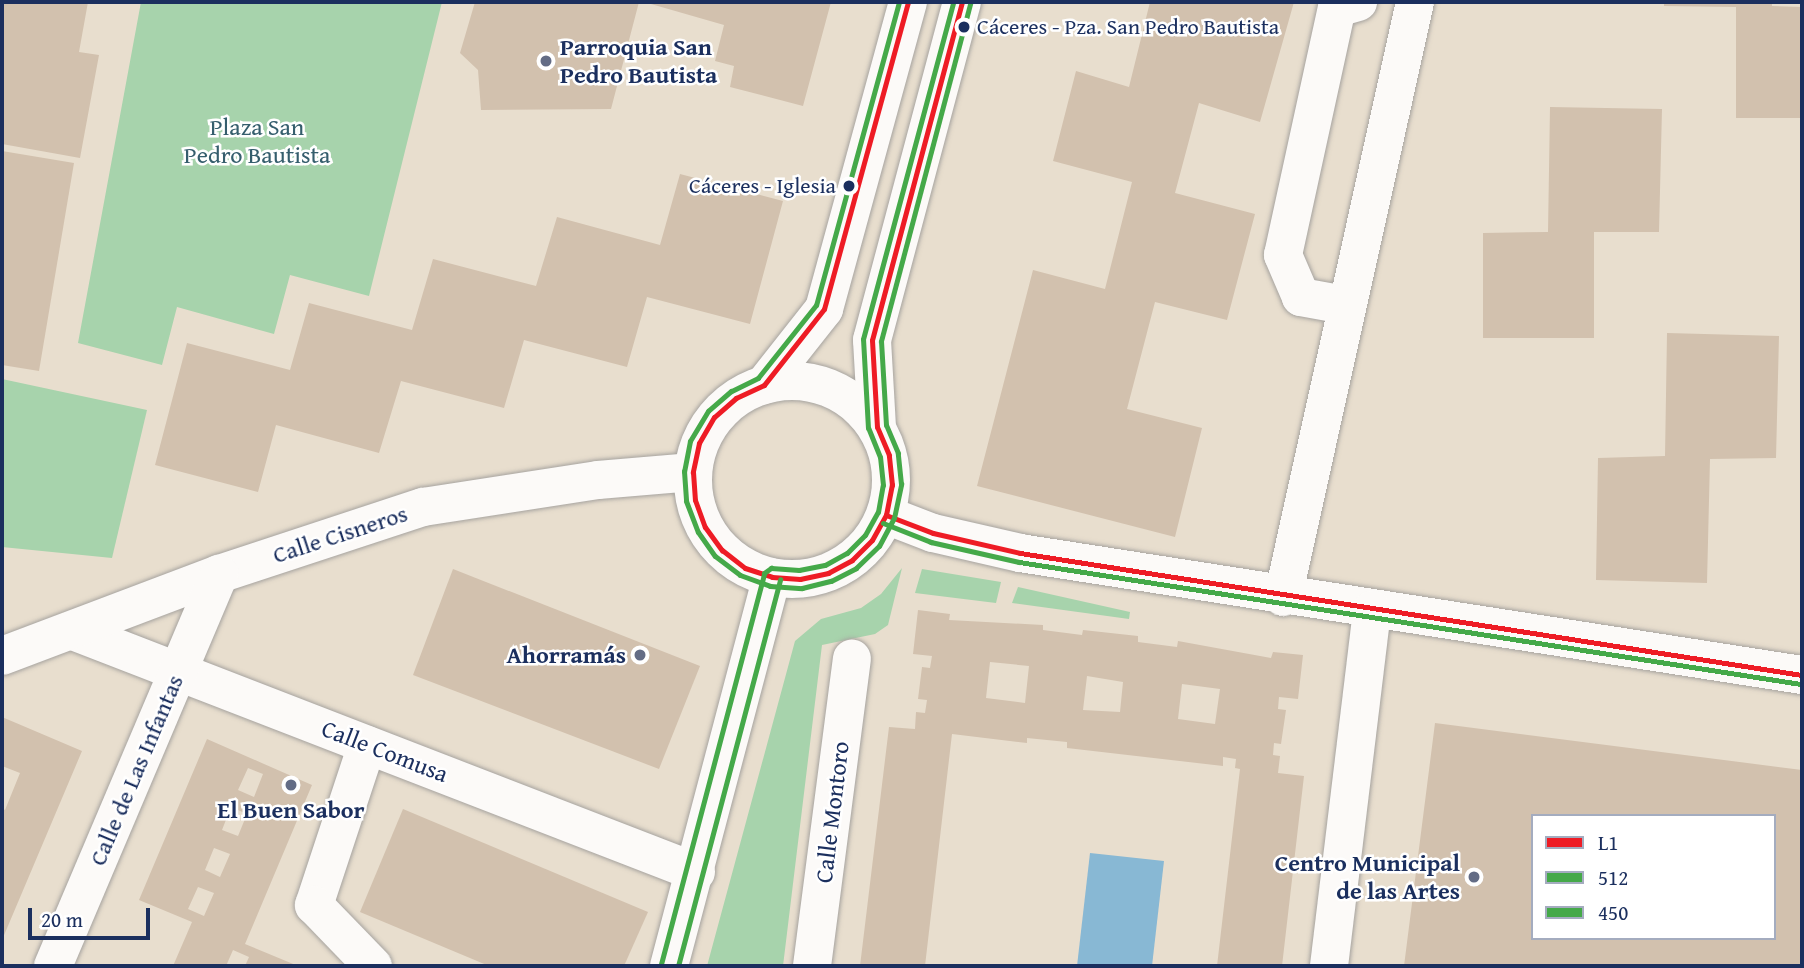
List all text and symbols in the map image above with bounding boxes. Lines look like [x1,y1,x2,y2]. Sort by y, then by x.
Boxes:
place label: Cáceres - Pza. San Pedro Bautista [977,14,1279,40]
marker: Cáceres - Pza. San Pedro Bautista [957,20,971,34]
place label: Parroquia San Pedro Bautista [560,33,717,89]
marker: Parroquia San Pedro Bautista [538,53,554,69]
park label: Plaza San Pedro Bautista [184,113,330,169]
place label: Cáceres - Iglesia [689,173,836,199]
marker: Cáceres - Iglesia [842,179,856,193]
street label: Calle Cisneros [269,499,411,569]
place label: Ahorramás [506,641,626,669]
marker: Ahorramás [632,647,648,663]
street label: Calle de Las Infantas [83,670,189,870]
street label: Calle Comusa [318,714,452,788]
street label: Calle Montoro [809,740,855,884]
marker: El Buen Sabor [283,777,299,793]
place label: El Buen Sabor [217,796,365,824]
legend [1531,814,1776,940]
text: L1 [1598,827,1618,858]
place label: Centro Municipal de las Artes [1275,849,1460,905]
text: 512 [1598,862,1628,893]
marker: Centro Municipal de las Artes [1466,869,1482,885]
scale bar [32,894,154,938]
text: 450 [1598,897,1628,928]
text: 20 m [41,904,83,935]

